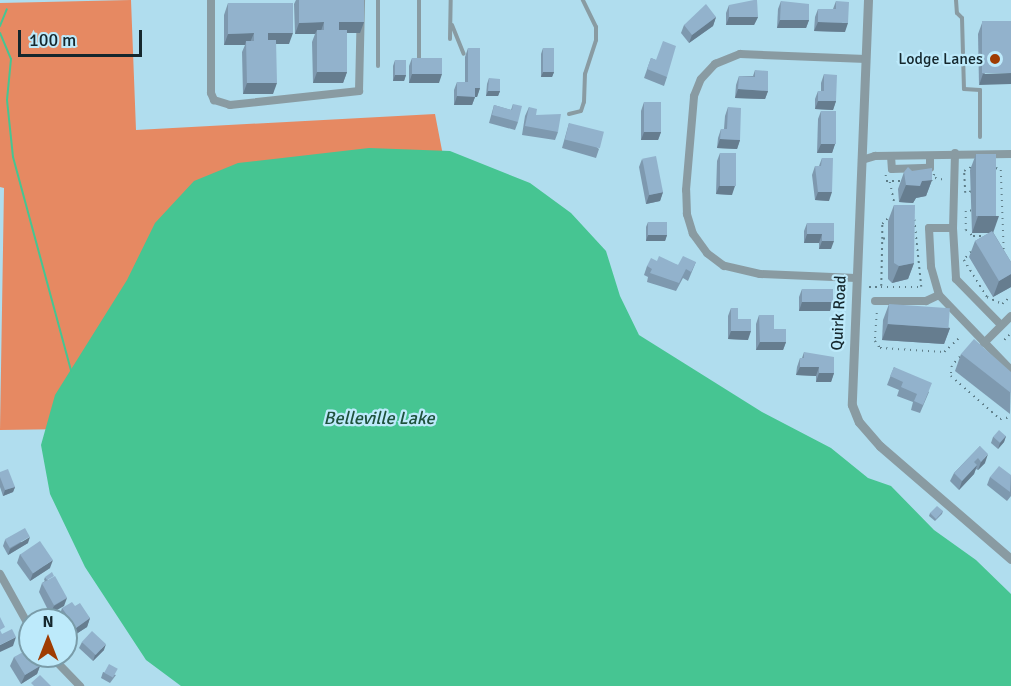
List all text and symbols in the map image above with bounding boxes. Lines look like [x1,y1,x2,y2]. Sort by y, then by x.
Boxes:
scale bar [21,18,146,56]
text: 100 m [29,29,76,51]
place label: Lodge Lanes [898,49,983,69]
marker: Lodge Lanes [988,52,1002,66]
street label: Quirk Road [827,275,851,351]
water label: Belleville Lake [324,407,434,429]
north arrow [18,608,78,668]
text: N [42,612,54,632]

